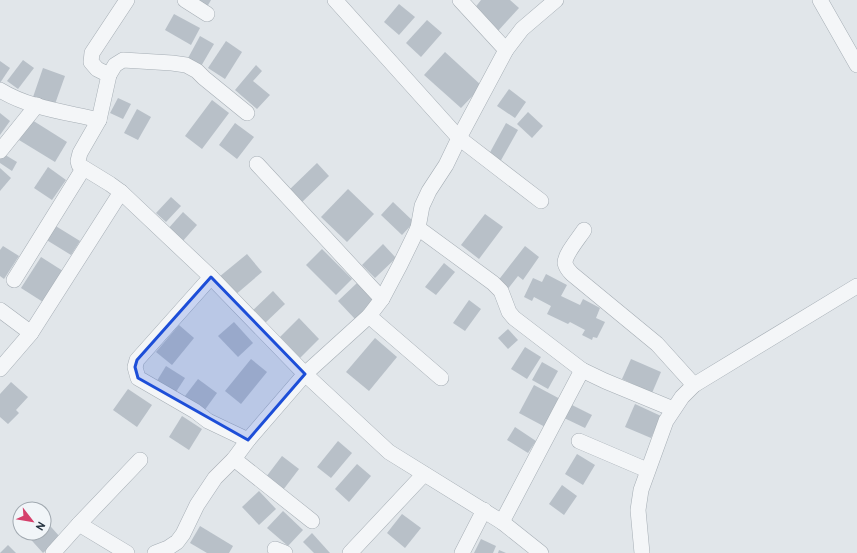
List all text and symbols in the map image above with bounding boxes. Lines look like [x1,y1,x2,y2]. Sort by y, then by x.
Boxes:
north arrow [12,501,52,541]
text: N [32,519,48,533]

